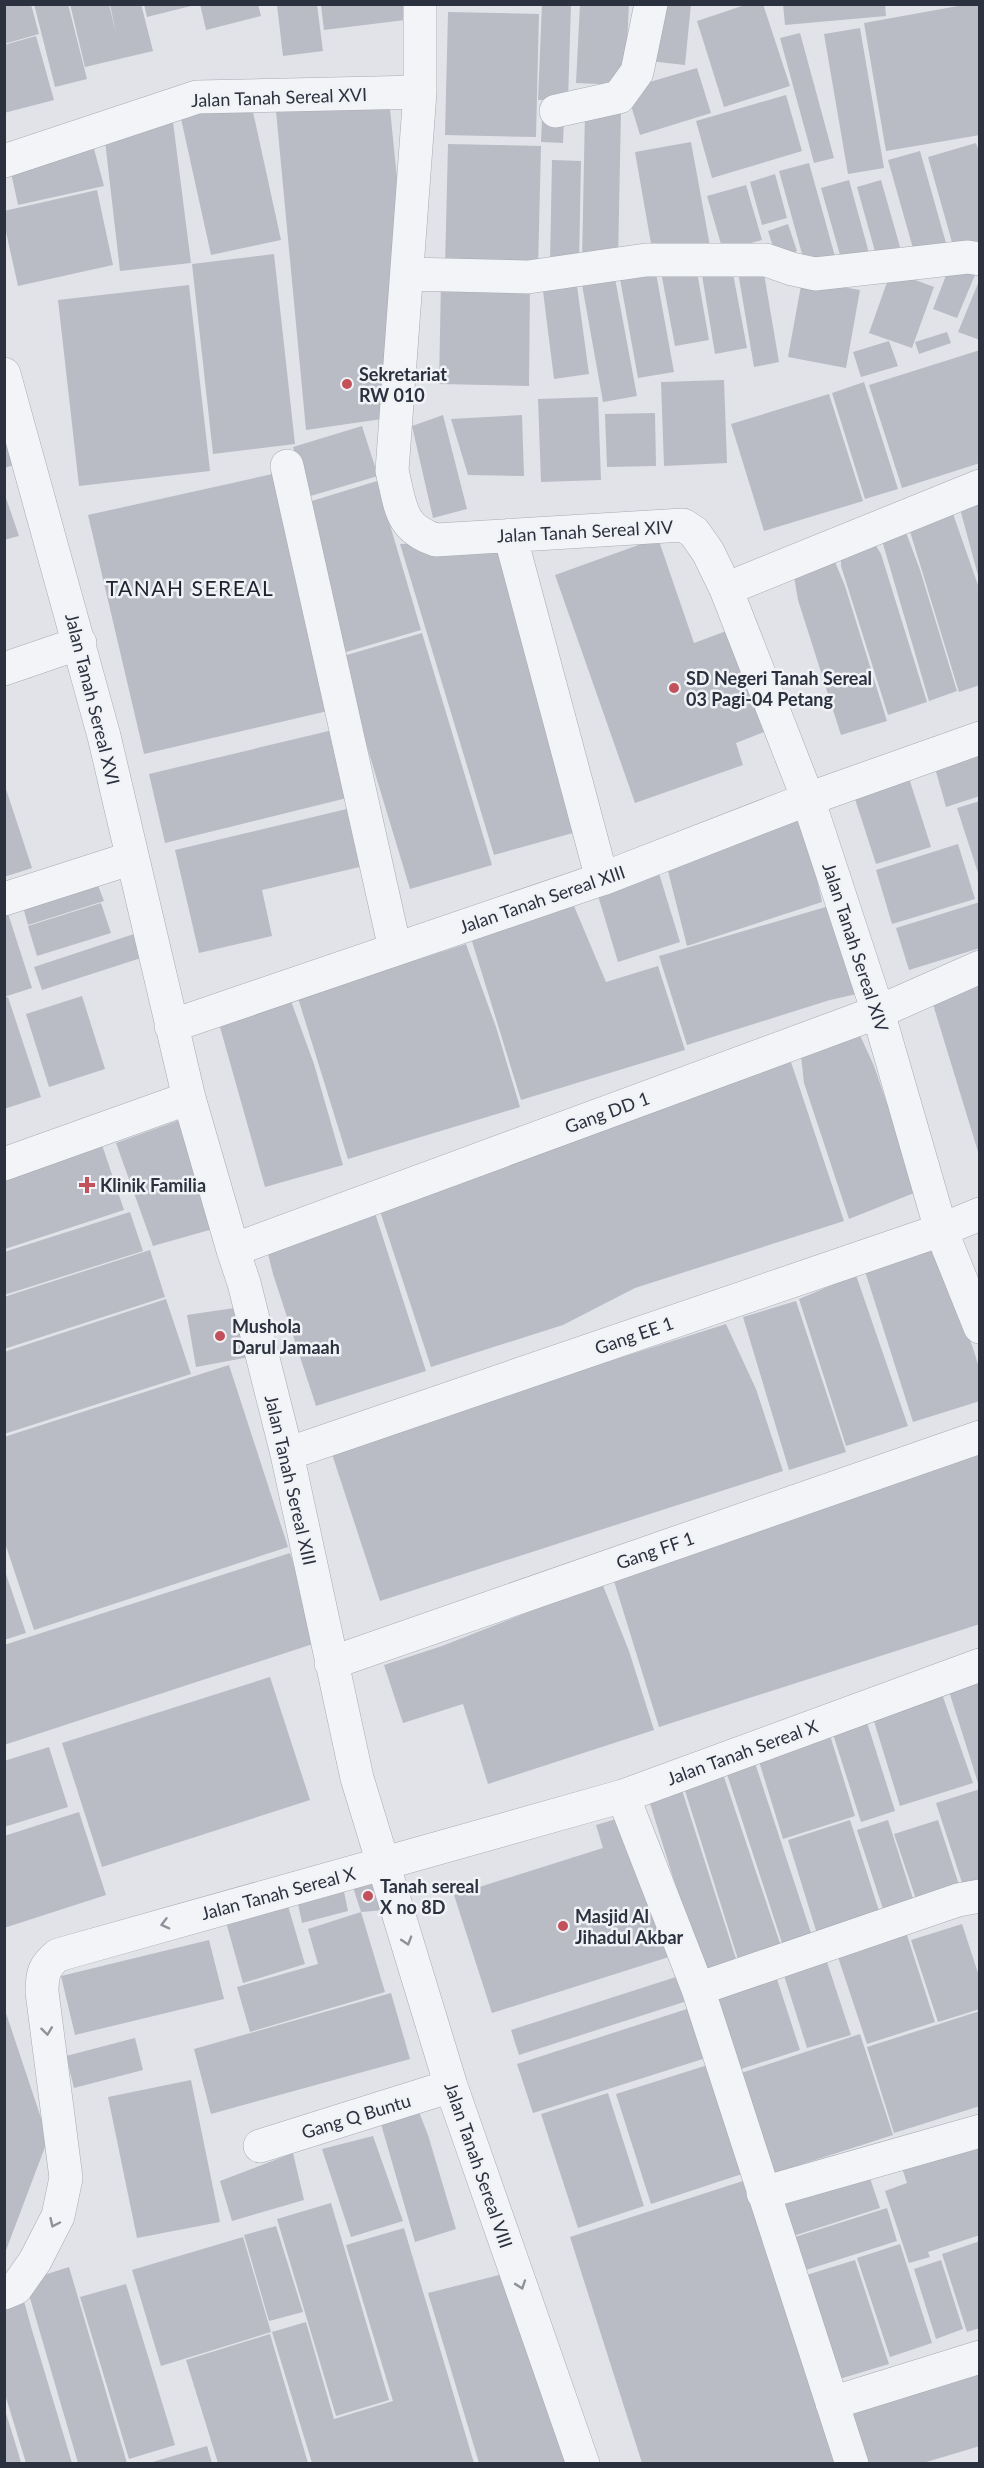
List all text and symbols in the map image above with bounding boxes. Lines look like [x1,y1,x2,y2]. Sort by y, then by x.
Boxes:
street label: Jalan Tanah Sereal XVI [191,83,367,111]
place label: Sekretariat RW 010 [359,363,447,406]
marker: Sekretariat RW 010 [340,377,354,391]
street label: Jalan Tanah Sereal XIV [496,515,674,547]
district label: TANAH SEREAL [106,575,274,600]
street label: Jalan Tanah Sereal XVI [61,611,125,787]
place label: SD Negeri Tanah Sereal 03 Pagi-04 Petang [686,667,872,710]
marker: SD Negeri Tanah Sereal 03 Pagi-04 Petang [667,681,681,695]
street label: Jalan Tanah Sereal XIII [456,860,628,938]
street label: Jalan Tanah Sereal XIV [818,860,894,1035]
street label: Gang DD 1 [562,1087,652,1137]
place label: Klinik Familia [100,1174,206,1196]
marker: Klinik Familia [78,1176,96,1194]
street label: Gang EE 1 [592,1311,676,1359]
place label: Mushola Darul Jamaah [232,1315,340,1358]
marker: Mushola Darul Jamaah [213,1329,227,1343]
street label: Jalan Tanah Sereal XIII [261,1393,321,1567]
street label: Gang FF 1 [613,1526,697,1574]
street label: Jalan Tanah Sereal X [664,1714,821,1790]
street label: Jalan Tanah Sereal X [198,1862,358,1924]
place label: Tanah sereal X no 8D [380,1875,479,1918]
marker: Tanah sereal X no 8D [361,1889,375,1903]
place label: Masjid Al Jihadul Akbar [575,1905,684,1948]
one-way arrow [160,1917,171,1929]
marker: Masjid Al Jihadul Akbar [556,1919,570,1933]
one-way arrow [400,1935,412,1946]
one-way arrow [40,2027,52,2036]
street label: Jalan Tanah Sereal VIII [440,2079,518,2251]
street label: Gang Q Buntu [299,2089,413,2143]
one-way arrow [49,2217,61,2228]
one-way arrow [513,2279,526,2290]

